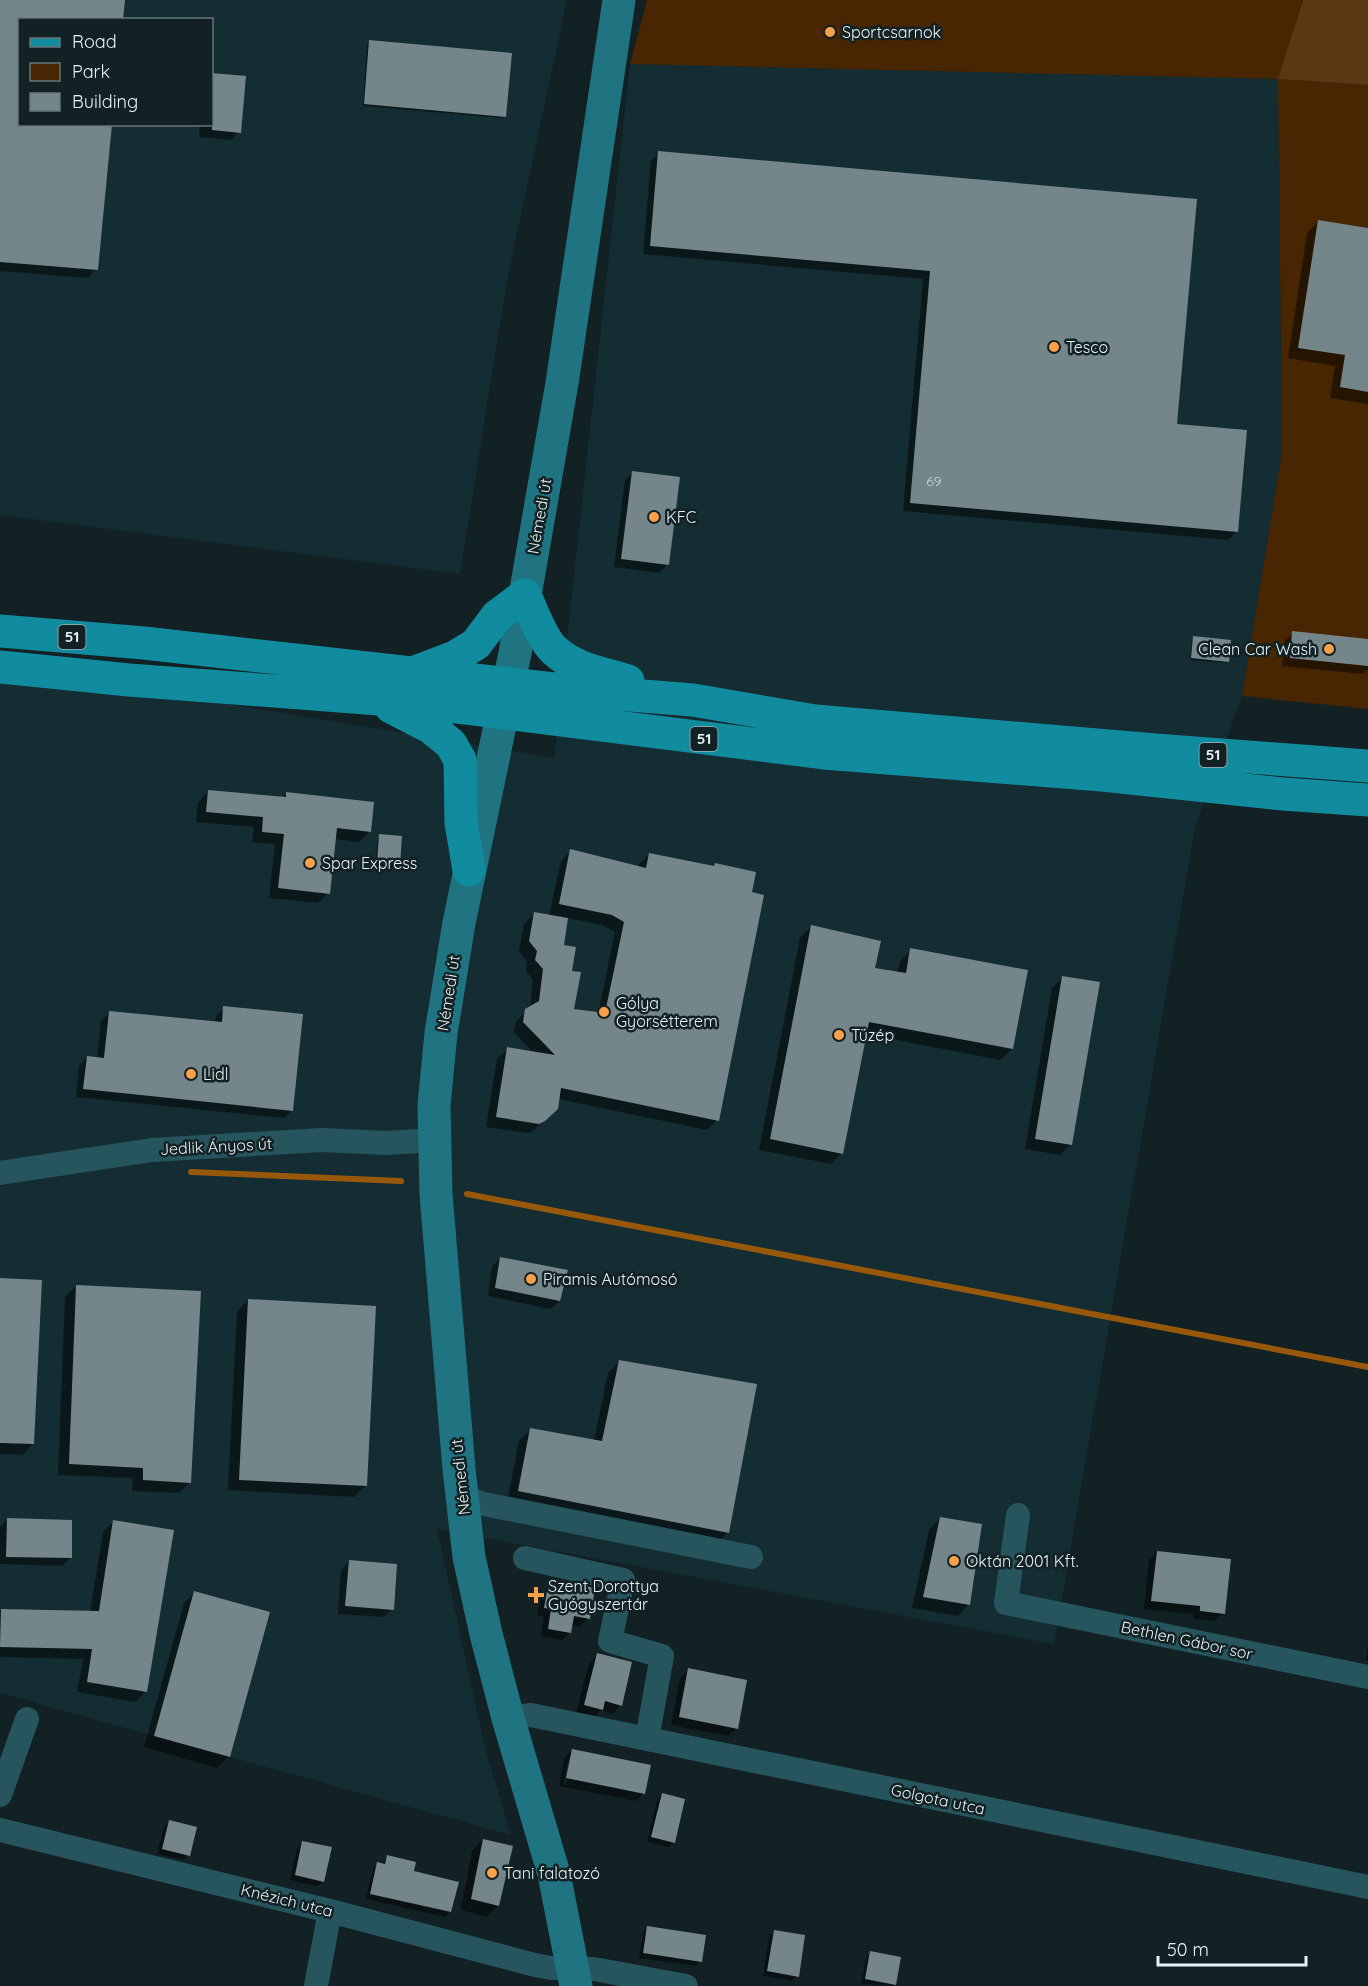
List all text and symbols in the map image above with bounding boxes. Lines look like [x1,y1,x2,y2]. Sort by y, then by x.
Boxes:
legend [18,18,213,126]
place label: Sportcsarnok [842,22,941,42]
marker: Sportcsarnok [823,25,837,39]
text: Road [72,30,117,53]
text: Park [72,60,110,83]
text: Building [72,90,138,113]
place label: Tesco [1066,337,1108,357]
marker: Tesco [1047,340,1061,354]
house number: 69 [926,472,942,490]
street label: Némedi út [523,477,555,555]
place label: KFC [666,507,696,527]
marker: KFC [647,510,661,524]
road number: 51 [58,625,86,649]
place label: Clean Car Wash [1198,639,1317,659]
marker: Clean Car Wash [1322,642,1336,656]
road number: 51 [690,727,718,751]
road number: 51 [1200,743,1226,767]
place label: Spar Express [322,853,417,873]
marker: Spar Express [303,856,317,870]
street label: Némedi út [432,954,464,1032]
place label: Gólya Gyorsétterem [616,993,718,1031]
marker: Gólya Gyorsétterem [597,1005,611,1019]
place label: Tüzép [851,1025,894,1045]
marker: Tüzép [832,1028,846,1042]
place label: Lidl [203,1064,228,1084]
marker: Lidl [184,1067,198,1081]
street label: Jedlik Ányos út [159,1133,273,1159]
place label: Piramis Autómosó [543,1269,677,1289]
marker: Piramis Autómosó [524,1272,538,1286]
street label: Némedi út [446,1438,474,1516]
place label: Oktán 2001 Kft. [966,1551,1079,1571]
marker: Oktán 2001 Kft. [947,1554,961,1568]
place label: Szent Dorottya Gyógyszertár [548,1576,659,1614]
marker: Szent Dorottya Gyógyszertár [529,1588,543,1602]
street label: Bethlen Gábor sor [1119,1616,1255,1664]
street label: Golgota utca [889,1779,987,1819]
place label: Tani falatozó [504,1863,600,1883]
marker: Tani falatozó [485,1866,499,1880]
street label: Knézich utca [239,1879,335,1921]
scale bar [1158,1929,1306,1967]
text: 50 m [1167,1938,1209,1961]

